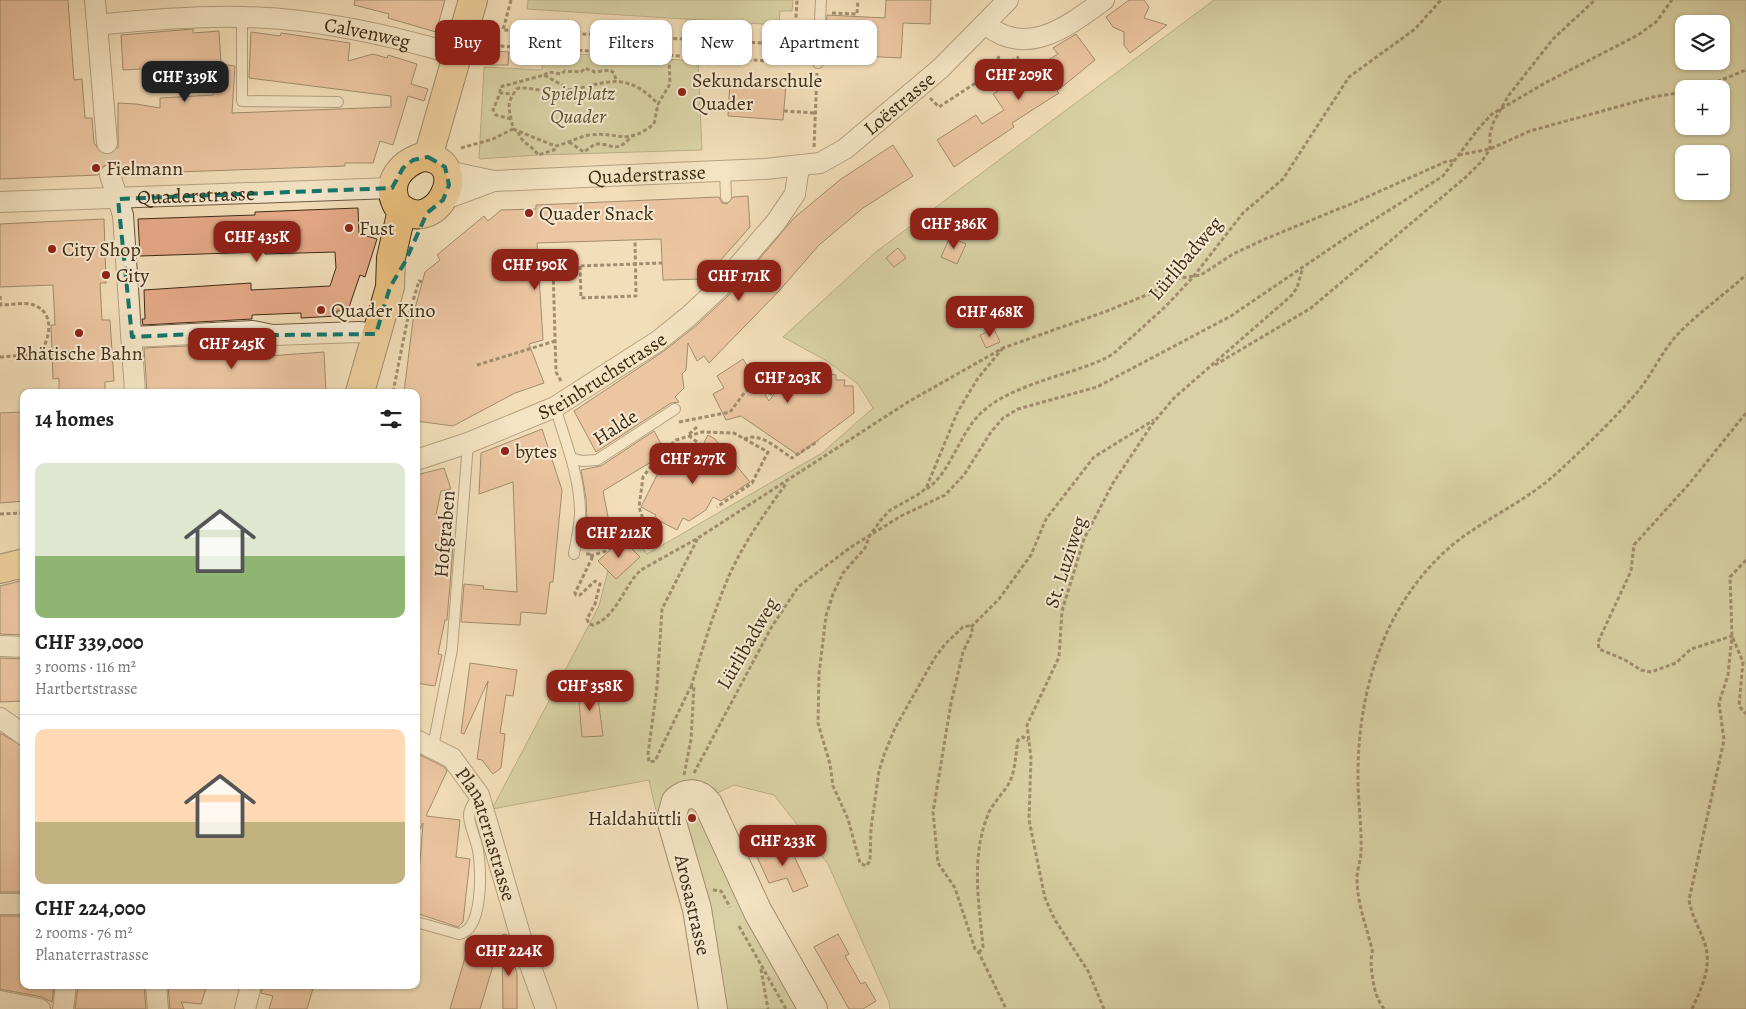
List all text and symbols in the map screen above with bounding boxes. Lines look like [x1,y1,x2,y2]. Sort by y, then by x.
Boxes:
street label: Calvenweg [322,11,413,55]
map controls [1675,15,1730,200]
button: layers [1675,15,1730,70]
chip: Buy [435,20,500,65]
chip: Rent [510,20,580,65]
chip: Filters [590,20,672,65]
chip: New [682,20,752,65]
chip: Apartment [762,20,877,65]
pin: CHF 209K [967,58,1071,101]
pin: CHF 339K [133,61,237,103]
text: CHF 209K [986,64,1052,86]
text: CHF 339K [153,66,217,88]
street label: Loëstrasse [858,66,941,142]
place label: Sekundarschule Quader [692,67,822,117]
park label: Spielplatz Quader [541,80,615,130]
button: + [1675,80,1730,135]
marker: Sekundarschule Quader [676,86,688,98]
button: − [1675,145,1730,200]
place label: Fielmann [106,155,183,182]
street label: Quaderstrasse [587,159,706,191]
marker: Fielmann [90,162,102,174]
street label: Quaderstrasse [136,180,255,211]
place label: Quader Snack [539,200,654,227]
marker: Quader Snack [523,207,535,219]
pin: CHF 386K [902,208,1006,250]
street label: Lürlibadweg [1142,211,1228,306]
text: CHF 386K [921,213,987,235]
place label: Fust [359,215,395,242]
pin: CHF 435K [205,220,309,263]
marker: Fust [343,222,355,234]
text: CHF 435K [225,226,289,248]
place label: City Shop [62,236,141,263]
marker: City Shop [46,243,58,255]
pin: CHF 190K [483,248,587,291]
text: CHF 190K [503,254,567,276]
pin: CHF 171K [687,260,791,302]
place label: City [116,262,150,289]
text: CHF 171K [708,265,770,287]
marker: City [100,269,112,281]
pin: CHF 468K [938,296,1042,338]
place label: Quader Kino [331,297,436,324]
text: CHF 468K [957,301,1023,323]
marker: Quader Kino [315,304,327,316]
street label: Steinbruchstrasse [534,326,673,427]
marker: Rhätische Bahn [73,327,85,339]
pin: CHF 245K [180,328,284,370]
text: CHF 245K [199,333,265,355]
place label: Rhätische Bahn [15,340,143,367]
pin: CHF 203K [736,362,840,404]
text: CHF 203K [755,367,821,389]
street label: Halde [588,403,643,452]
text: 14 homes [35,405,114,433]
icon: filters [377,405,405,433]
place label: bytes [515,438,557,465]
pin: CHF 277K [641,442,745,485]
marker: bytes [499,445,511,457]
text: CHF 277K [661,448,726,470]
street label: Hofgraben [427,489,462,579]
icon: home [175,496,265,586]
street label: St. Luziweg [1038,513,1093,612]
pin: CHF 212K [567,516,671,559]
text: CHF 212K [587,522,651,544]
street label: Lürlibadweg [710,592,785,694]
text: CHF 339,000 [35,628,144,656]
text: 3 rooms · 116 m² [35,656,136,678]
pin: CHF 358K [538,670,642,712]
text: CHF 358K [558,675,623,697]
text: Hartbertstrasse [35,678,137,700]
icon: home [175,761,265,851]
street label: Planaterrastrasse [449,761,523,904]
place label: Haldahüttli [588,805,682,832]
marker: Haldahüttli [686,812,698,824]
pin: CHF 233K [731,824,835,867]
text: CHF 233K [750,830,816,852]
street label: Arosastrasse [668,851,717,958]
text: CHF 224,000 [35,894,146,922]
text: 2 rooms · 76 m² [35,922,133,944]
pin: CHF 224K [457,934,561,977]
text: CHF 224K [476,940,542,962]
text: Planaterrastrasse [35,944,149,966]

